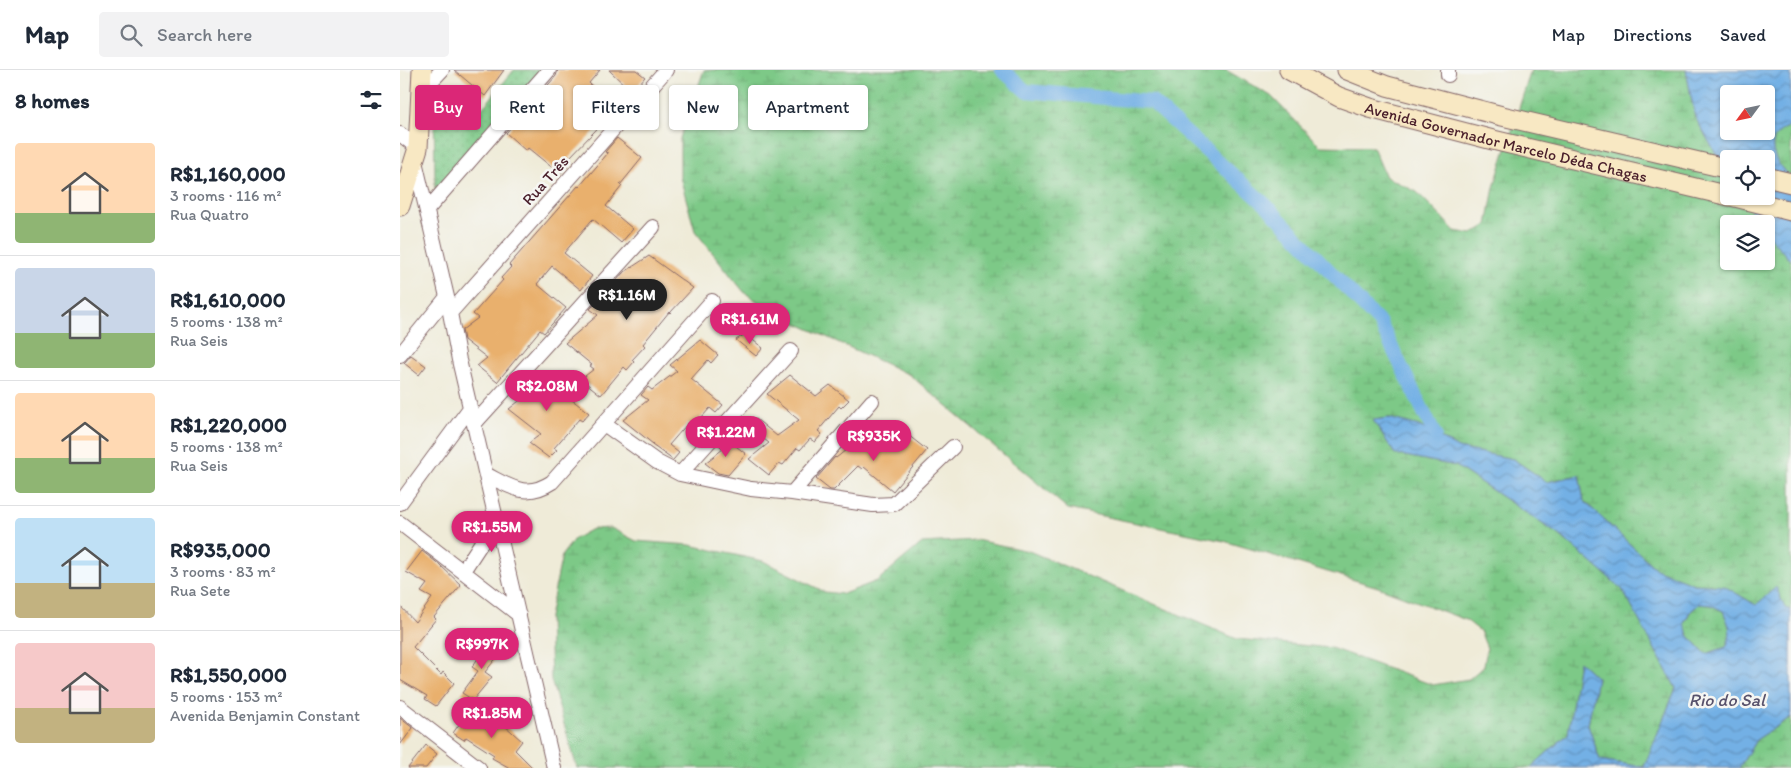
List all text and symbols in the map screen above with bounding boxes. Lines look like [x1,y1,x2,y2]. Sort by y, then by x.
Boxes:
search box [99,12,449,57]
text: Map [25,20,69,49]
icon: search [117,21,145,49]
text: Search here [157,23,252,46]
text: Map [1552,24,1585,46]
text: Directions [1613,24,1692,46]
text: Saved [1720,24,1766,46]
chip: Buy [415,85,481,130]
chip: Rent [491,85,563,130]
chip: Filters [573,85,659,130]
chip: New [669,85,738,130]
chip: Apartment [748,85,868,130]
north arrow [1720,85,1775,140]
map controls [1720,85,1775,270]
icon: filters [357,86,385,114]
text: 8 homes [15,88,90,113]
street label: Avenida Governador Marcelo Déda Chagas [1363,98,1649,186]
button: locate [1720,150,1775,205]
street label: Rua Três [518,152,573,209]
text: R$1,160,000 [170,161,286,186]
icon: home [55,163,115,223]
text: 3 rooms · 116 m² [170,186,281,205]
text: Rua Quatro [170,205,249,224]
button: layers [1720,215,1775,270]
pin: R$1.16M [581,278,673,321]
text: R$1.16M [598,285,656,304]
text: R$1,610,000 [170,287,286,312]
icon: home [55,288,115,348]
pin: R$1.61M [704,302,796,345]
text: R$1.61M [721,309,779,328]
text: 5 rooms · 138 m² [170,312,283,331]
text: Rua Seis [170,331,228,350]
pin: R$2.08M [501,370,593,412]
text: R$2.08M [516,376,578,395]
text: R$1,220,000 [170,412,287,437]
icon: home [55,413,115,473]
pin: R$1.22M [680,416,772,458]
pin: R$935K [833,420,915,462]
text: R$1.22M [697,422,755,441]
text: R$935K [847,426,901,445]
text: 5 rooms · 138 m² [170,437,283,456]
text: Rua Seis [170,456,228,475]
pin: R$1.55M [446,510,538,553]
text: R$1.55M [463,517,521,536]
text: R$935,000 [170,537,271,562]
icon: home [55,538,115,598]
text: 3 rooms · 83 m² [170,562,276,581]
text: Rua Sete [170,581,230,600]
pin: R$997K [441,628,523,670]
text: R$997K [456,634,508,653]
text: R$1,550,000 [170,662,287,687]
icon: home [55,663,115,723]
text: 5 rooms · 153 m² [170,687,282,706]
water label: Rio do Sal [1689,689,1767,711]
pin: R$1.85M [446,696,538,739]
text: R$1.85M [462,703,522,722]
text: Avenida Benjamin Constant [170,706,360,725]

